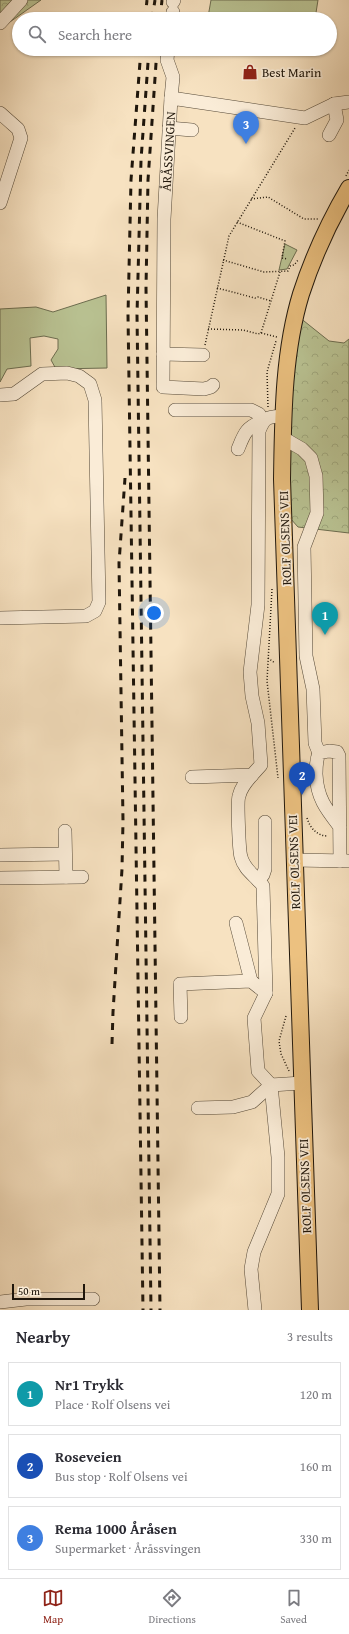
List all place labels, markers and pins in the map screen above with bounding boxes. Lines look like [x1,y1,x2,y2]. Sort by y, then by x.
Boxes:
shop icon: Best Marin [241,63,259,81]
place label: Best Marin [262,63,322,82]
pin: 3 [233,111,259,144]
pin: 1 [312,602,338,635]
pin: 2 [289,762,315,795]

